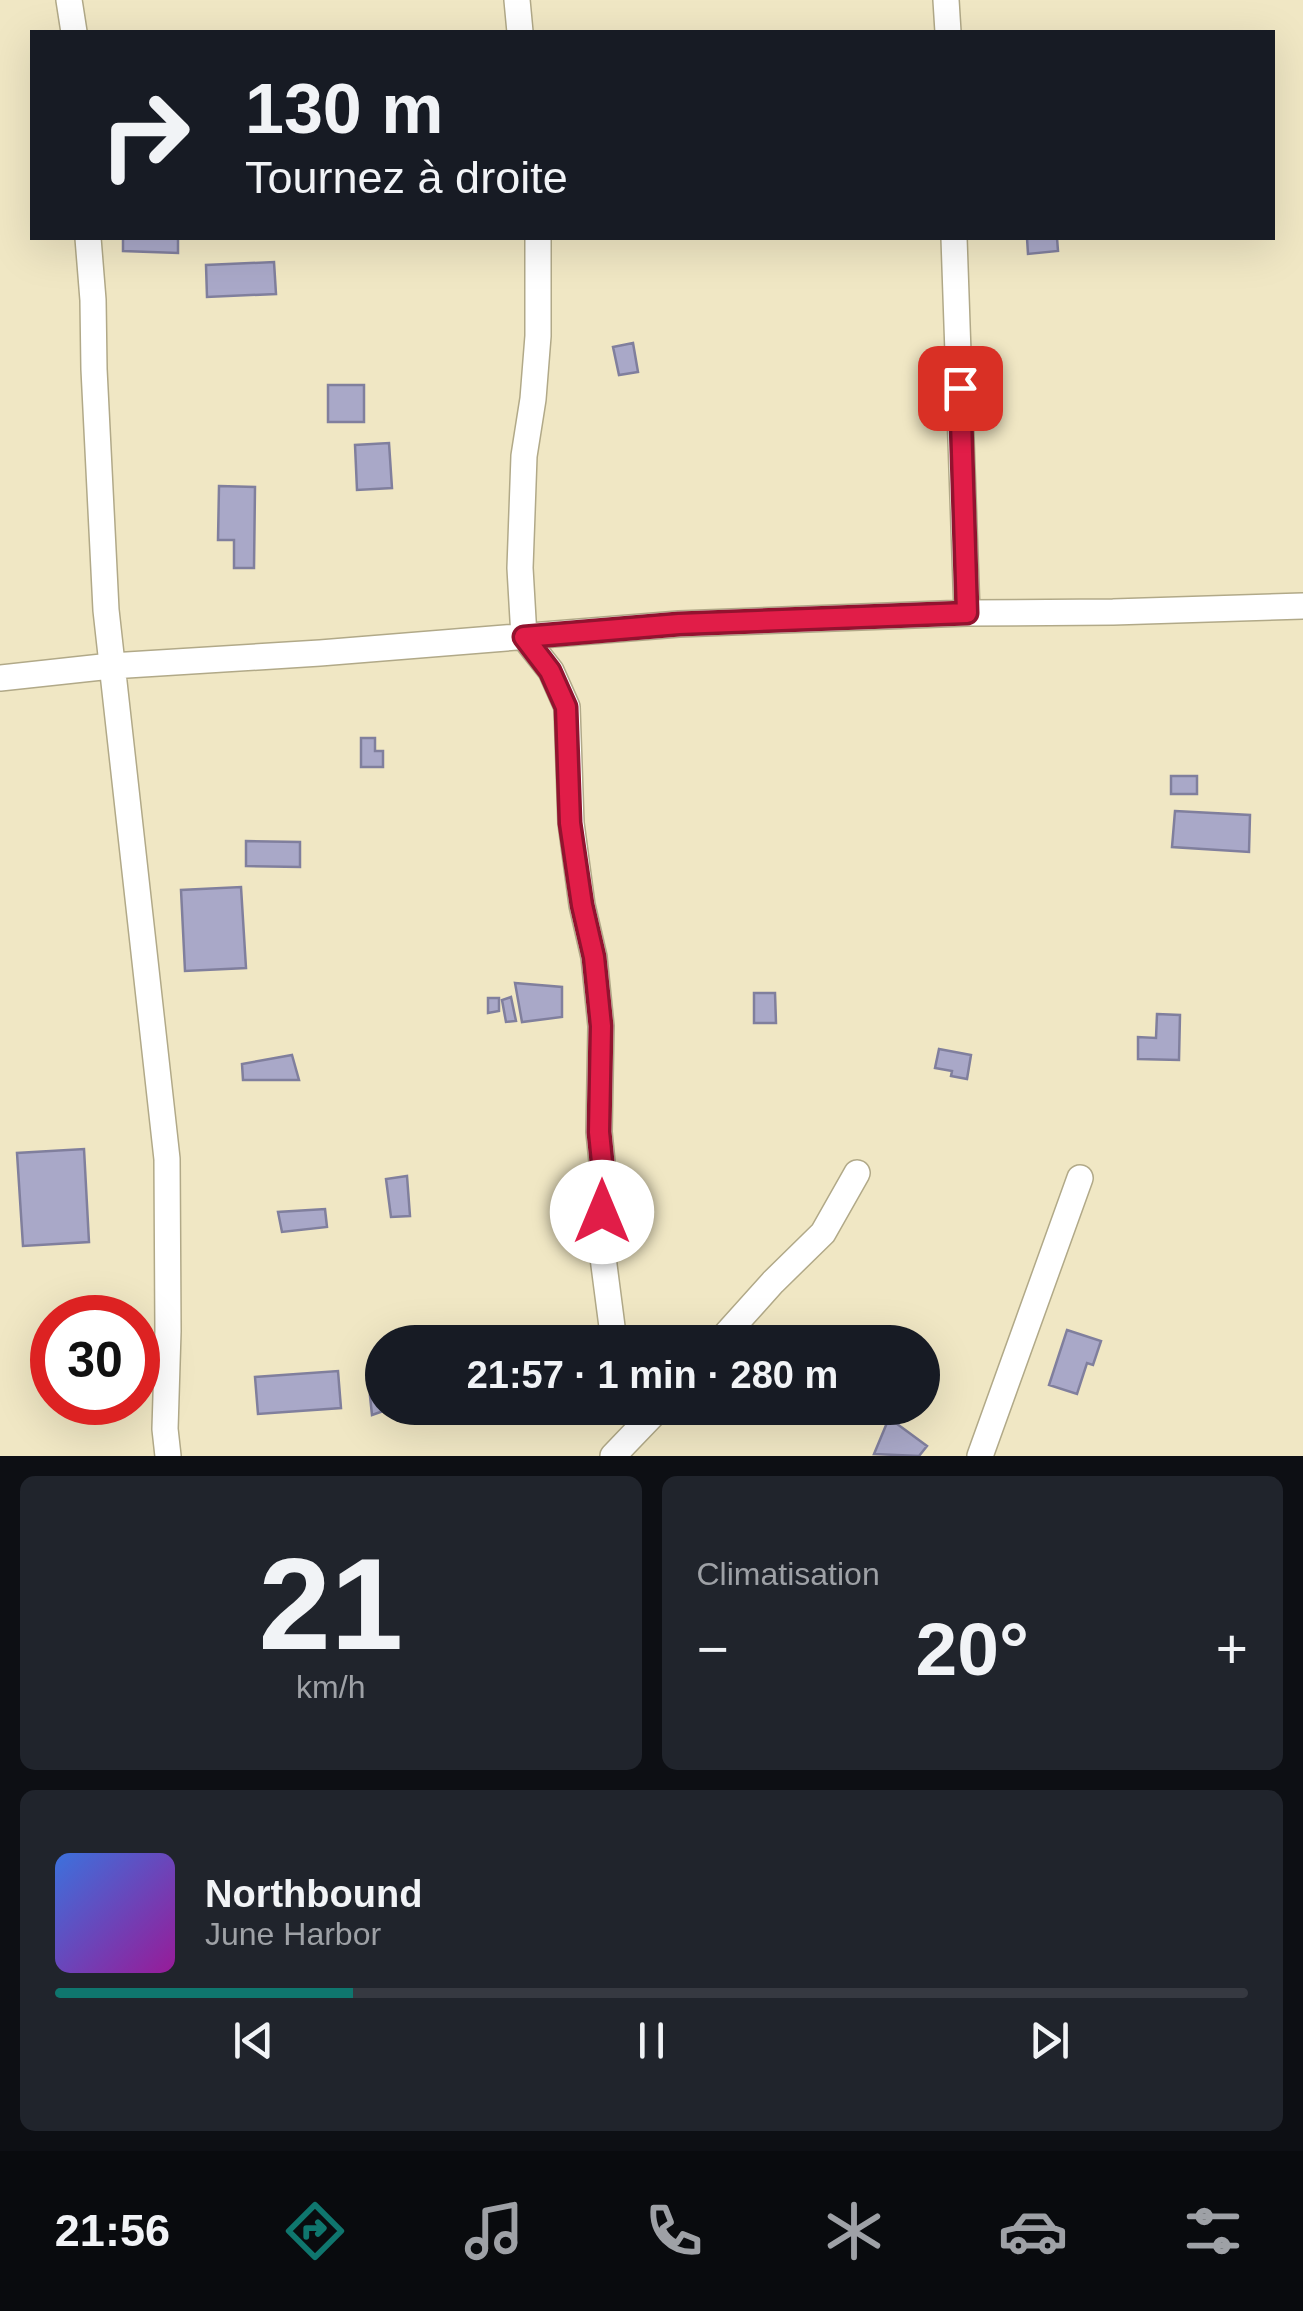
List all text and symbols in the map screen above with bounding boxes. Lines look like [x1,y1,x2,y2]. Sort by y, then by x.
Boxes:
icon: right [80,70,210,200]
text: 130 m [245,70,443,148]
text: Tournez à droite [245,152,568,203]
pin [918,346,1003,431]
icon: arrive [933,361,988,416]
position arrow [550,1160,654,1264]
speed limit sign: 30 [30,1295,160,1425]
text: 21:57 · 1 min · 280 m [467,1354,838,1396]
text: 21 [258,1531,403,1677]
text: Climatisation [697,1556,880,1592]
text: 20° [916,1607,1029,1691]
text: − [697,1618,729,1680]
text: + [1216,1618,1248,1680]
text: km/h [296,1669,365,1705]
text: Northbound [205,1873,422,1915]
text: June Harbor [205,1916,381,1952]
icon: previous [226,2013,281,2068]
icon: pause [624,2013,679,2068]
icon: next [1022,2013,1077,2068]
icon: directions [280,2196,350,2266]
icon: music [459,2196,529,2266]
icon: phone [639,2196,709,2266]
icon: climate [819,2196,889,2266]
icon: car [998,2196,1068,2266]
icon: filters [1178,2196,1248,2266]
text: 21:56 [55,2205,170,2256]

